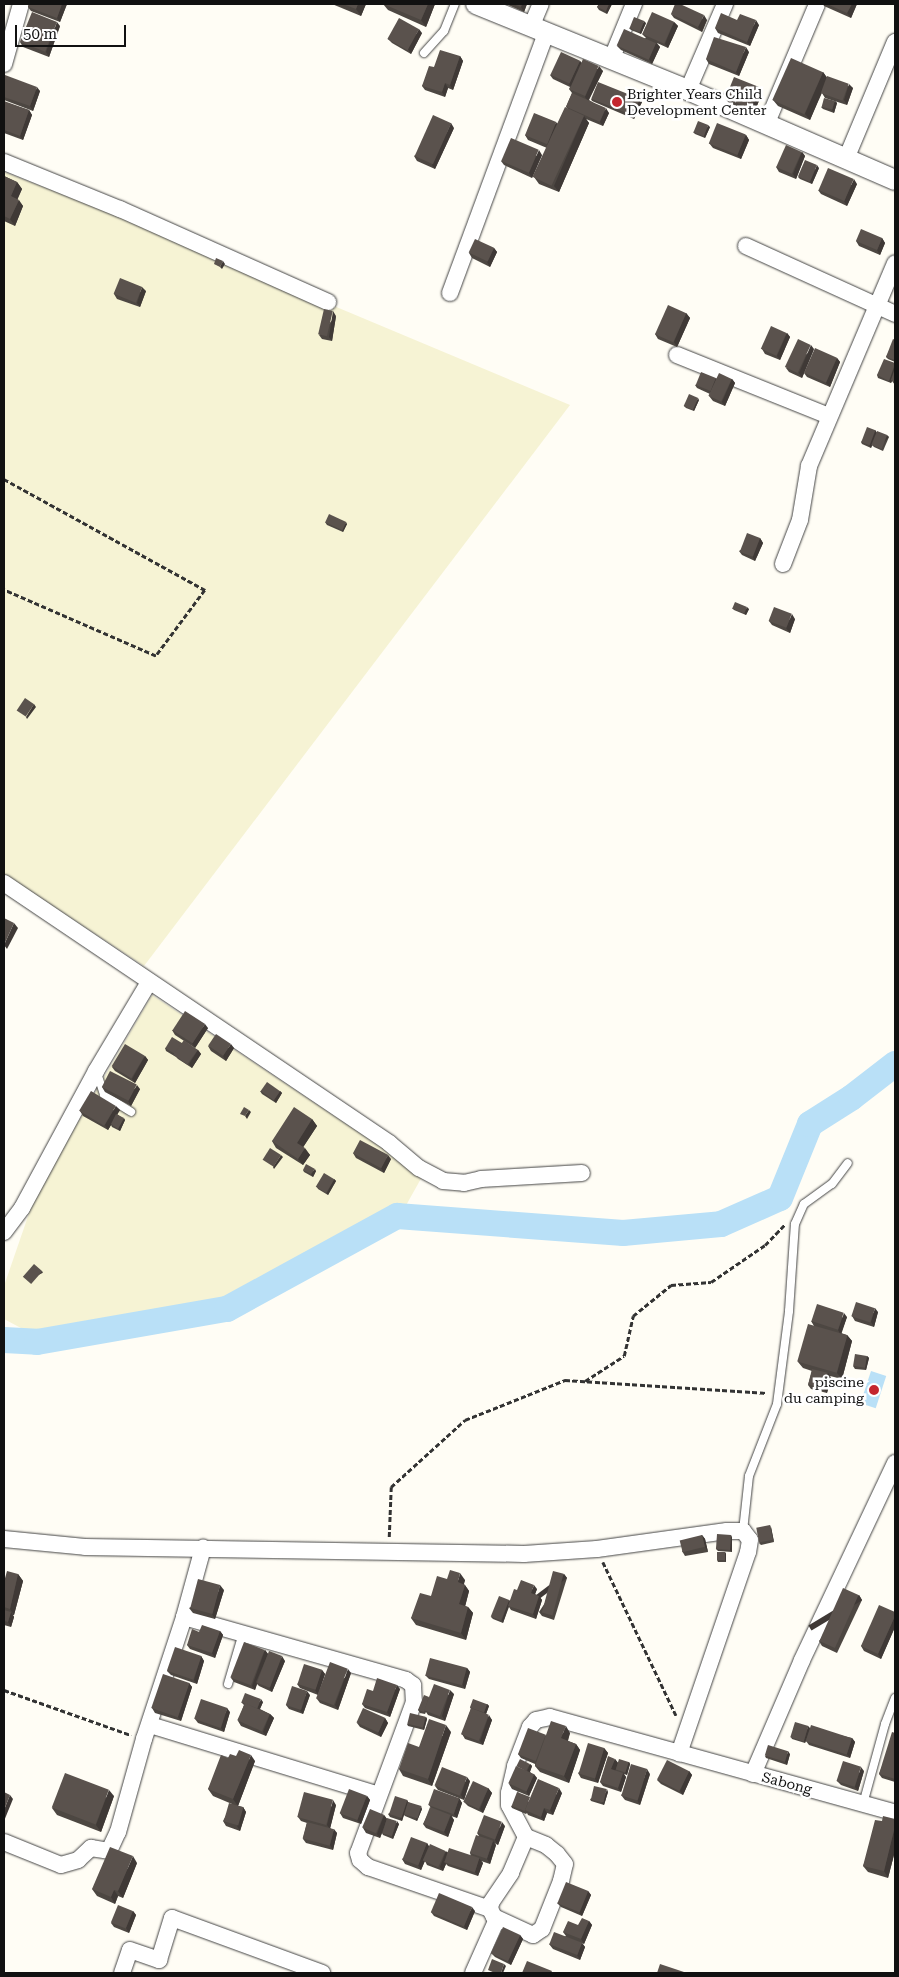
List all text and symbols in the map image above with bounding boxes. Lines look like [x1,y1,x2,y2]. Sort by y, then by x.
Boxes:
scale bar [18,15,129,47]
text: 50 m [23,25,57,43]
place label: Brighter Years Child Development Center [627,86,766,118]
marker: Brighter Years Child Development Center [611,96,623,108]
place label: piscine du camping [784,1374,864,1406]
marker: piscine du camping [868,1384,880,1396]
street label: Sabong [760,1768,814,1798]

